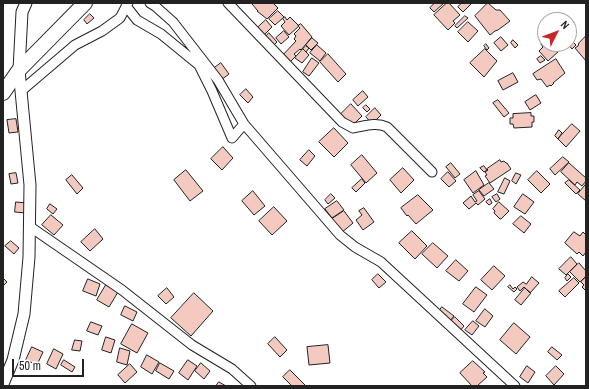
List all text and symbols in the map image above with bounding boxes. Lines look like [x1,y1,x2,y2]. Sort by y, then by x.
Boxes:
north arrow [537,12,577,52]
text: N [558,18,573,32]
scale bar [14,351,86,377]
text: 50 m [19,358,41,374]

